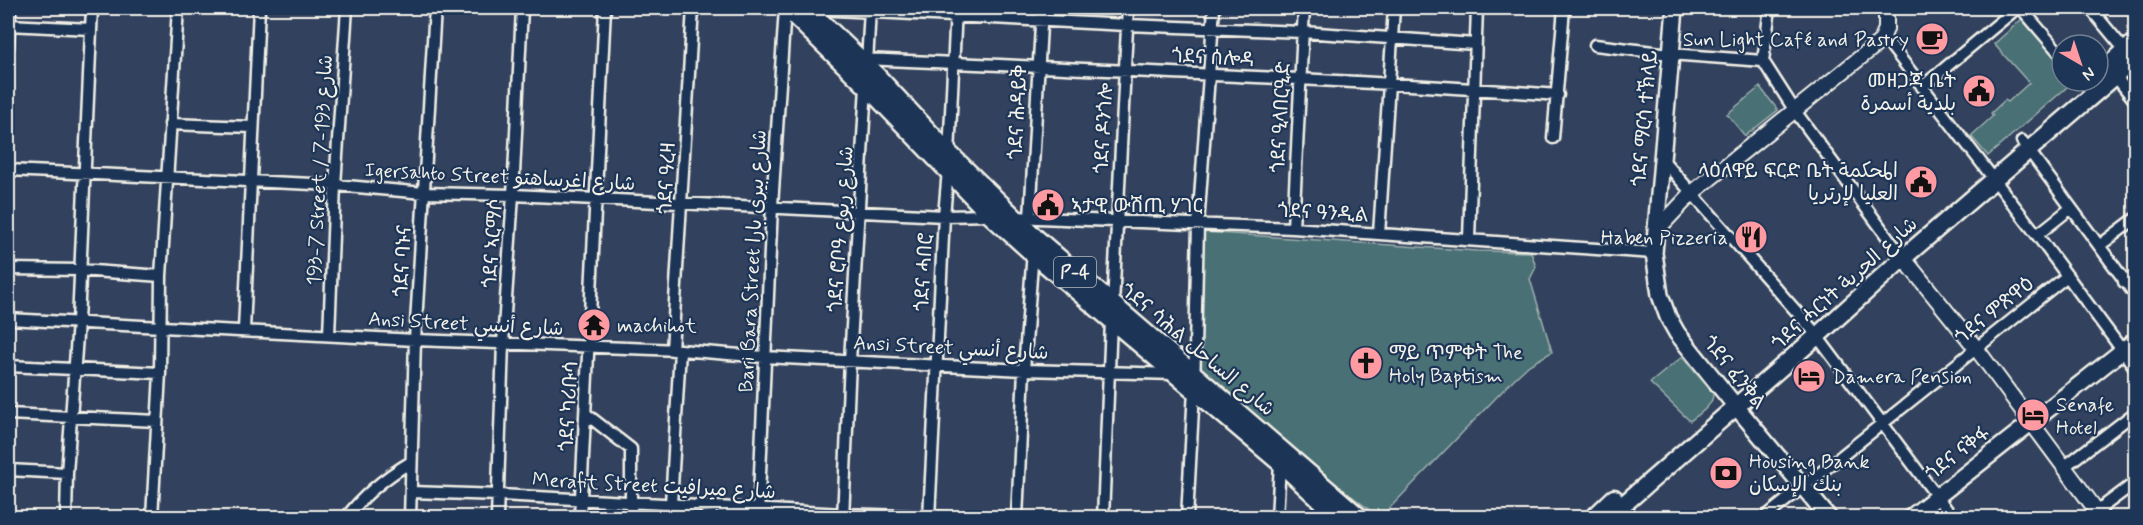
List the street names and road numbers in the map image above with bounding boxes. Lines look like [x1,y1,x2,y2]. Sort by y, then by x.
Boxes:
street label: ጎደና ሰሎዳ [1171,43,1255,74]
street label: ጎደና ማርሳ ተኽላይ [1626,49,1665,187]
street label: 193-7 Street / شارع 193-7 [301,54,340,286]
street label: ጎደና ዒላበርዒድ [1265,61,1298,173]
street label: ጎደና ሕዳይቅ [1003,64,1034,160]
street label: ጎደና ዶንጎሎ [1089,82,1120,174]
street label: Bari Bara Street شارع بيرى بارا [733,129,774,393]
street label: ጎደና ዓረዛ [652,141,683,215]
street label: ጎደና ሮቦዓ شارع ربوع [822,145,861,313]
street label: Igersahto Street شارع اغرساهتو [364,157,636,198]
street label: ጎደና ኣርማሶ [477,197,510,289]
street label: ጎደና ዓንዲል [1277,198,1369,229]
street label: ጎደና ሓርነት شارع الحرية [1766,211,1924,357]
street label: ጎደና ባኑና [388,225,419,298]
street label: ጎደና ሓበሮ [909,232,940,312]
road number: P-4 [1054,257,1096,287]
street label: ጎደና ምጽዋዕ [1950,271,2040,351]
street label: ጎደና ሳሕል شارع الساحل [1114,277,1280,423]
street label: Ansi Street شارع أنسي [367,306,564,346]
street label: Ansi Street شارع أنسي [852,330,1049,370]
street label: ጎደና ፈንቅል [1696,330,1772,415]
street label: ጎደና ካሪቡሳ [554,360,585,452]
street label: ጎደና ናቅፋ [1920,420,1996,488]
street label: Merafit Street شارع ميرافيت [531,467,776,506]

